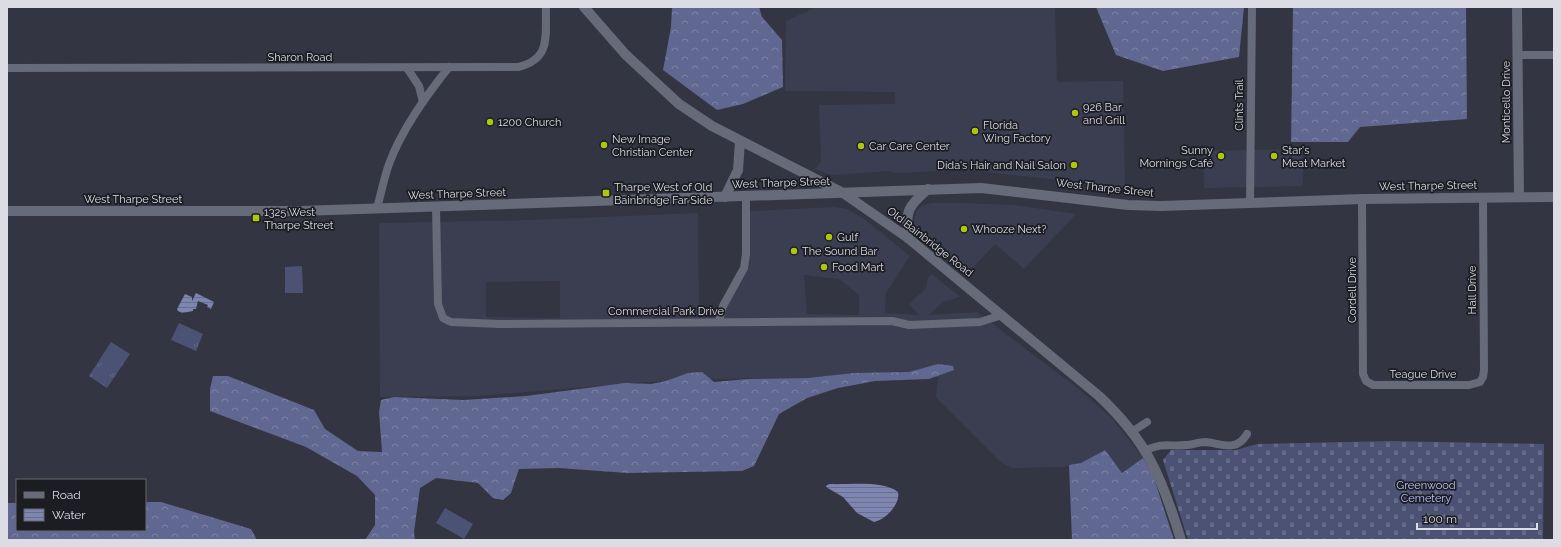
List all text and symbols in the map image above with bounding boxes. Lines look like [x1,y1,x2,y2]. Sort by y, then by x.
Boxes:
street label: Sharon Road [268,51,333,64]
street label: Monticello Drive [1500,60,1513,143]
street label: Clints Trail [1233,79,1246,131]
place label: 926 Bar and Grill [1083,101,1125,127]
marker: 926 Bar and Grill [1070,108,1080,118]
place label: 1200 Church [498,116,561,129]
marker: 1200 Church [485,117,495,127]
place label: Florida Wing Factory [983,119,1051,145]
marker: Florida Wing Factory [970,126,980,136]
place label: New Image Christian Center [612,133,693,159]
marker: New Image Christian Center [599,140,609,150]
place label: Car Care Center [869,140,950,153]
marker: Car Care Center [856,141,866,151]
place label: Sunny Mornings Café [1139,144,1214,170]
place label: Star's Meat Market [1282,144,1346,170]
marker: Sunny Mornings Café [1216,151,1226,161]
marker: Star's Meat Market [1269,151,1279,161]
place label: Dida's Hair and Nail Salon [937,159,1066,172]
marker: Dida's Hair and Nail Salon [1069,160,1079,170]
street label: West Tharpe Street [732,175,831,191]
street label: West Tharpe Street [1055,176,1155,200]
street label: West Tharpe Street [1379,179,1478,193]
place label: Tharpe West of Old Bainbridge Far Side [614,181,713,207]
street label: West Tharpe Street [408,186,507,202]
marker: Tharpe West of Old Bainbridge Far Side [601,188,611,198]
street label: West Tharpe Street [84,193,182,206]
street label: Old Bainbridge Road [884,204,976,280]
place label: 1325 West Tharpe Street [264,206,334,232]
marker: 1325 West Tharpe Street [251,213,261,223]
place label: Whooze Next? [972,223,1047,236]
marker: Whooze Next? [959,224,969,234]
place label: Gulf [837,231,858,244]
marker: Gulf [824,232,834,242]
place label: The Sound Bar [802,245,878,258]
marker: The Sound Bar [789,246,799,256]
street label: Cordell Drive [1346,257,1359,323]
place label: Food Mart [832,261,884,274]
marker: Food Mart [819,262,829,272]
street label: Hall Drive [1466,265,1479,314]
street label: Commercial Park Drive [608,305,724,318]
street label: Teague Drive [1390,368,1457,381]
legend [16,479,146,531]
park label: Greenwood Cemetery [1396,479,1456,505]
text: Road [52,488,81,502]
scale bar [1417,505,1537,531]
text: Water [52,508,86,522]
text: 100 m [1423,512,1457,526]

